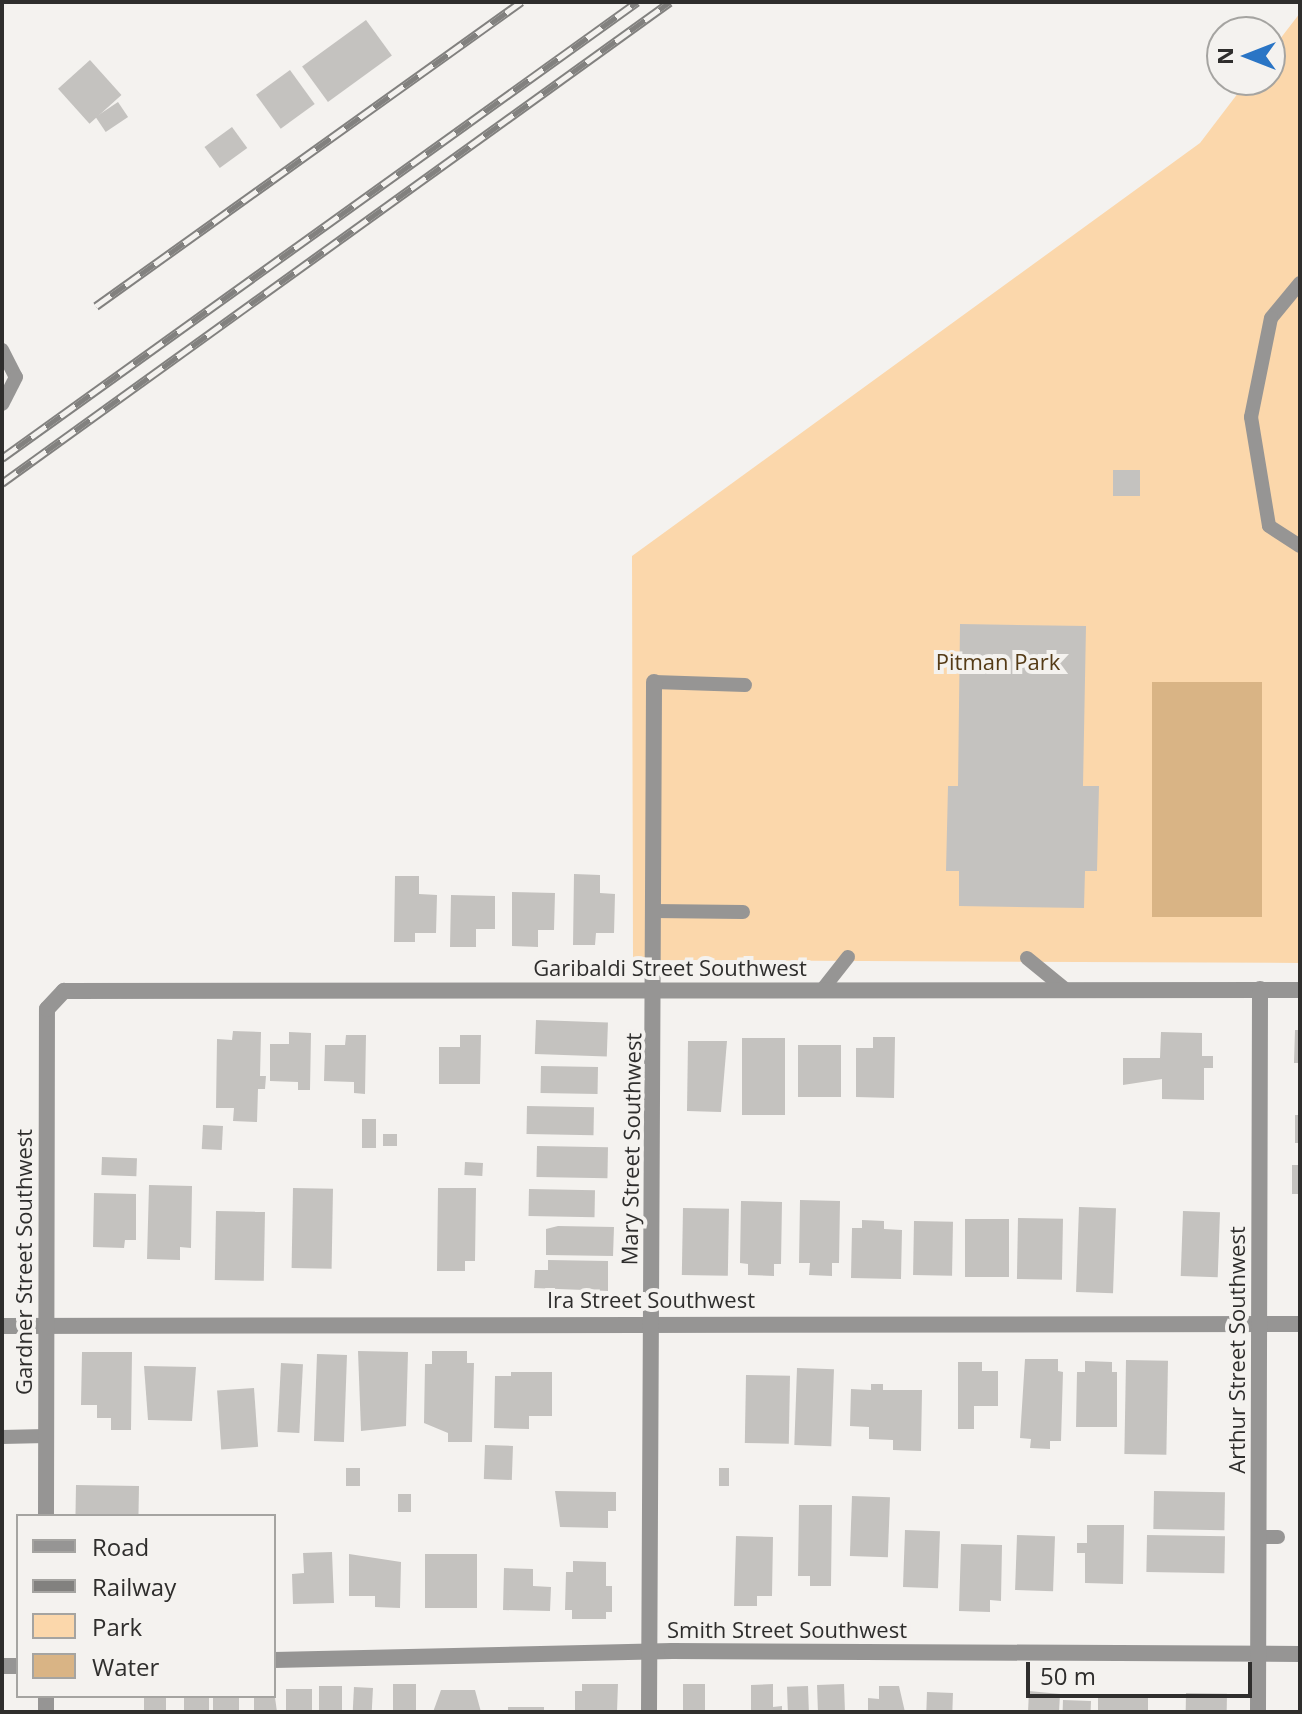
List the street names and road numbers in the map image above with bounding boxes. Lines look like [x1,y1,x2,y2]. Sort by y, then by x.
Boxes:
street label: Garibaldi Street Southwest [533,955,807,981]
street label: Mary Street Southwest [616,1032,646,1266]
street label: Gardner Street Southwest [11,1129,37,1395]
street label: Arthur Street Southwest [1224,1226,1250,1474]
street label: Ira Street Southwest [547,1287,755,1313]
street label: Smith Street Southwest [667,1617,907,1643]

